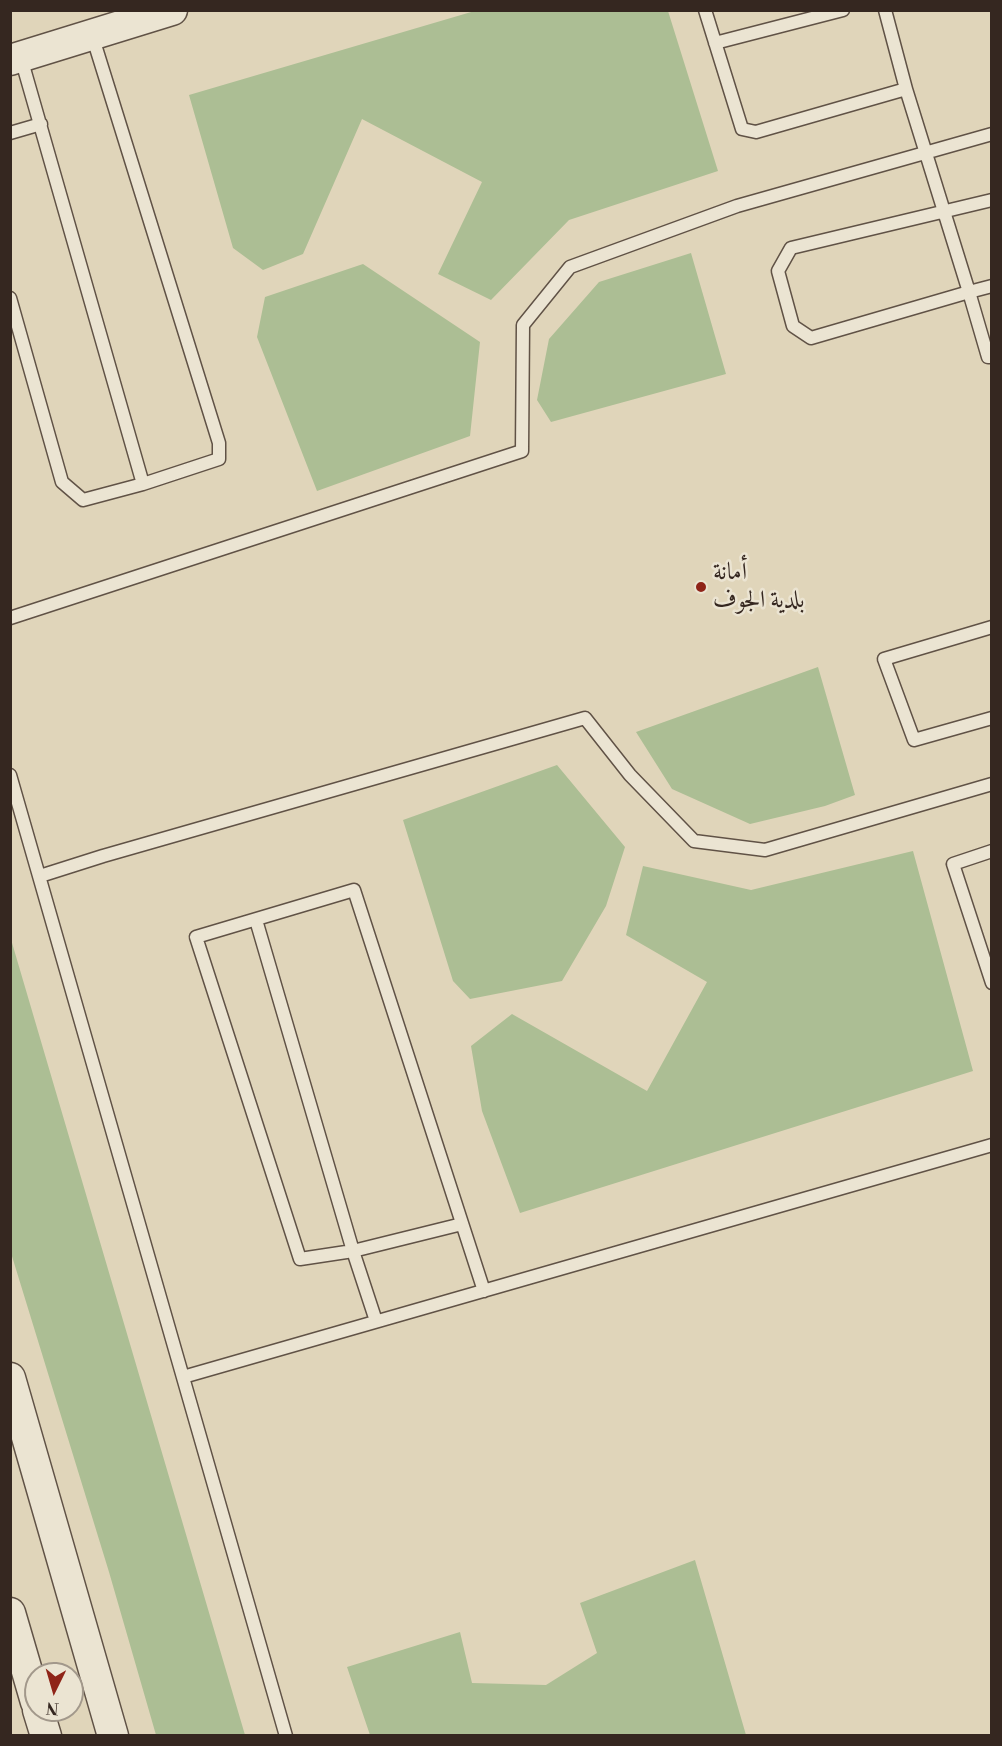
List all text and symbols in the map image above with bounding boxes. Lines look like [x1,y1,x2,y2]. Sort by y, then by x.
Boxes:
place label: أمانة بلدية الجوف [713,559,805,615]
marker: أمانة بلدية الجوف [694,580,708,594]
north arrow [24,1662,84,1722]
text: N [45,1697,60,1718]

